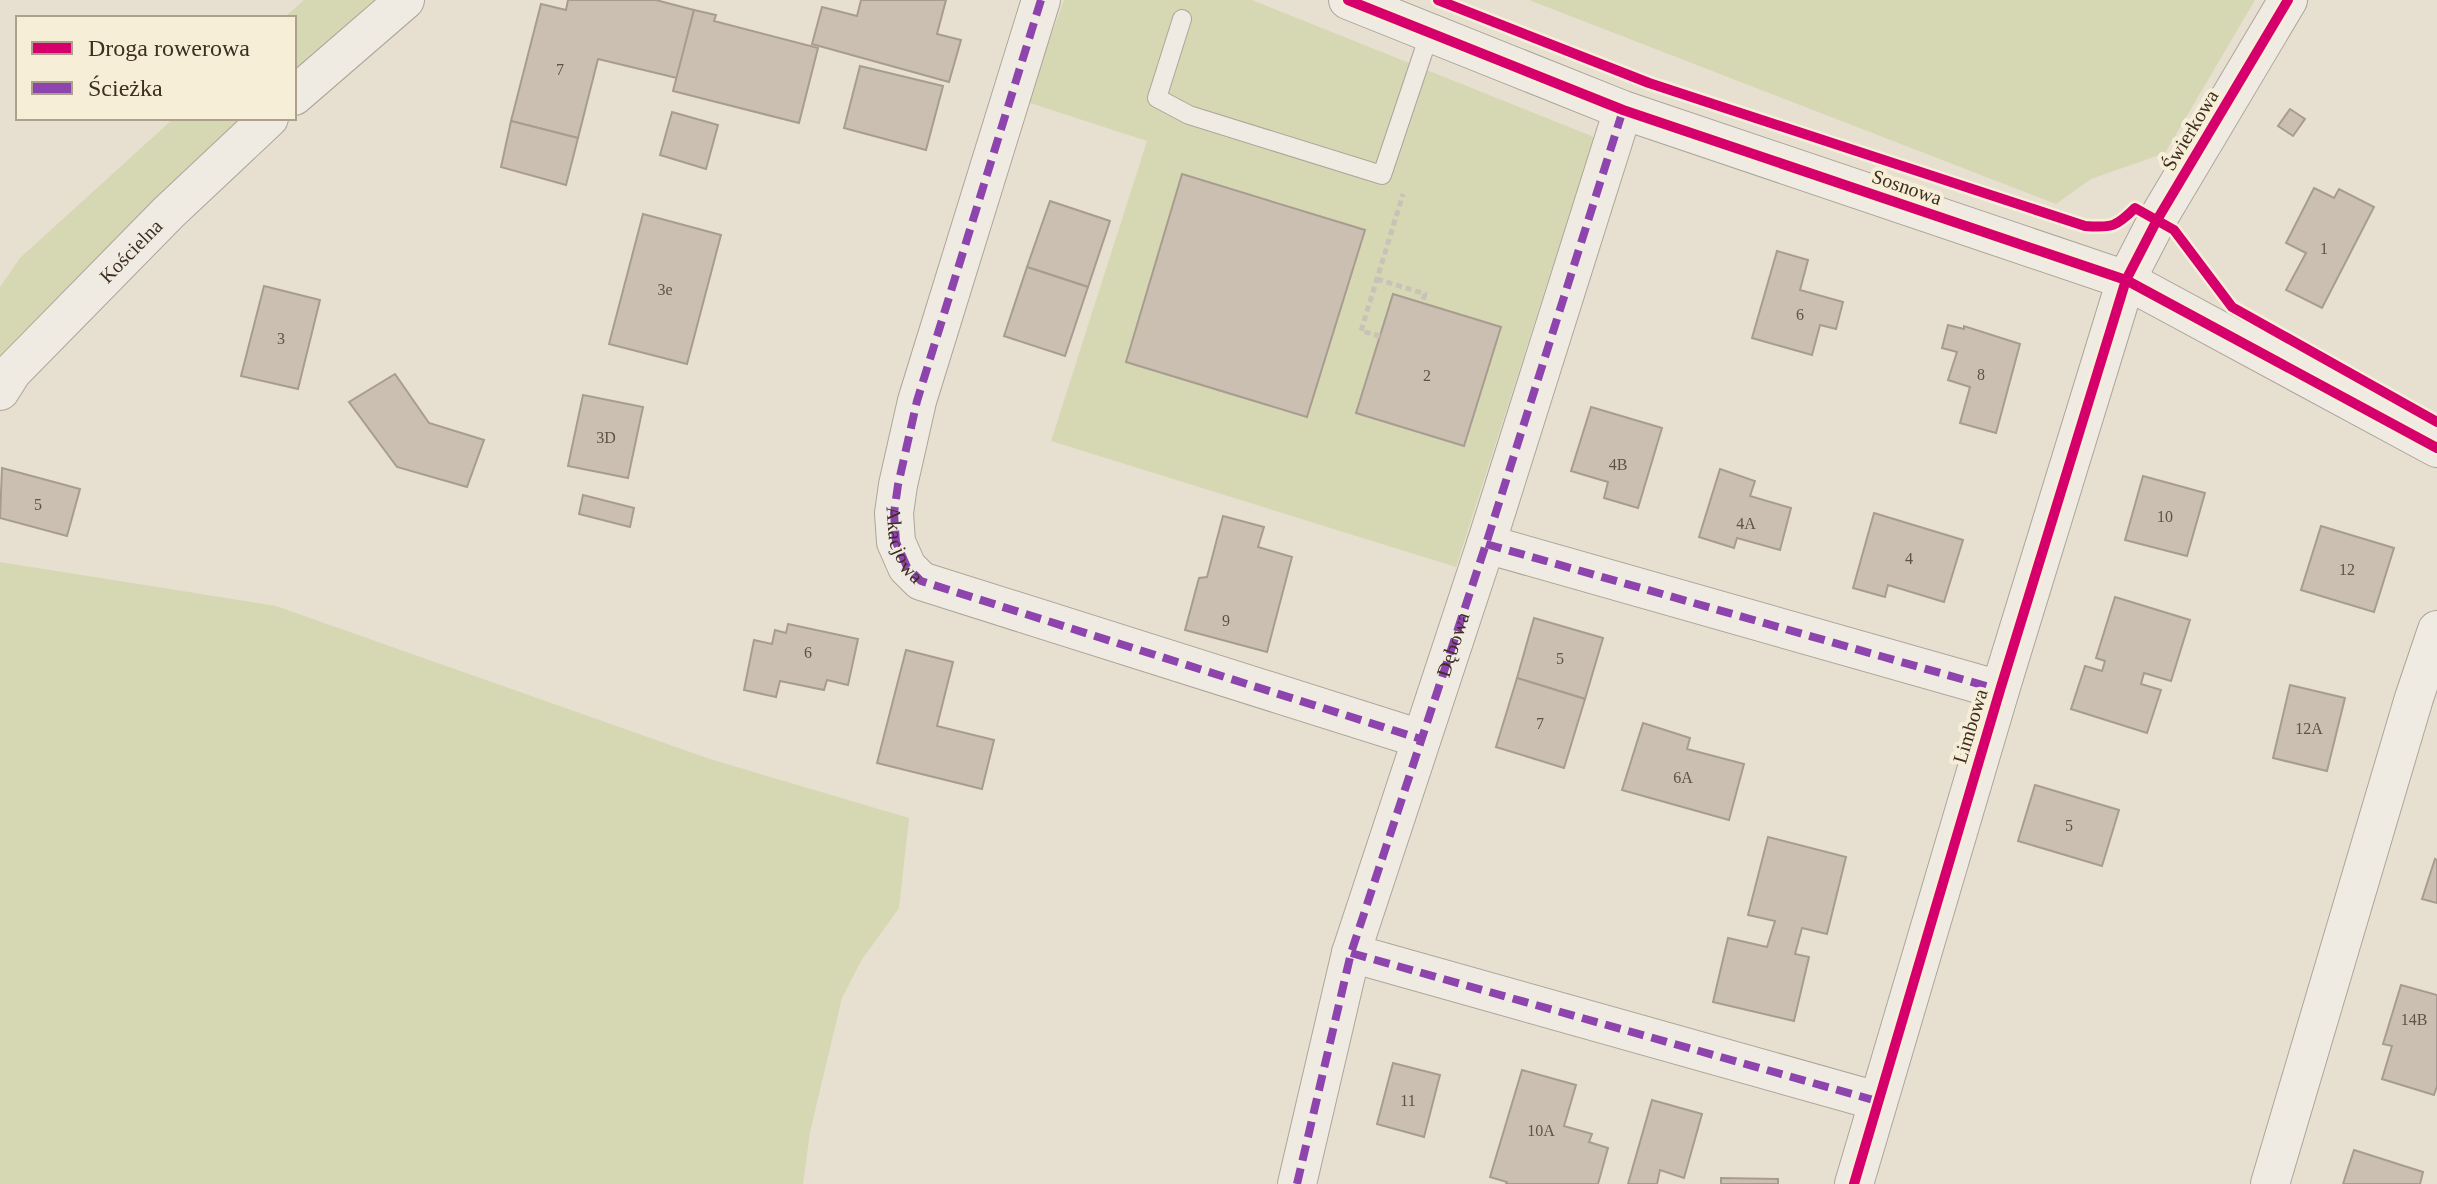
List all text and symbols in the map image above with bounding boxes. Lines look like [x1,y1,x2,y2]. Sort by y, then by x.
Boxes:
legend [16,16,296,120]
text: Droga rowerowa [88,35,250,61]
house number: 7 [556,61,564,78]
text: Ścieżka [88,75,163,101]
street label: Świerkowa [2157,85,2223,174]
street label: Sosnowa [1869,165,1945,209]
street label: Kościelna [95,215,167,287]
house number: 1 [2320,240,2328,257]
house number: 3e [657,281,673,298]
house number: 6 [1796,306,1804,323]
house number: 3 [277,330,285,347]
house number: 8 [1977,366,1985,383]
house number: 2 [1423,367,1431,384]
house number: 3D [596,429,616,446]
house number: 4B [1609,456,1627,473]
house number: 5 [34,496,42,513]
street label: Akacjowa [883,506,928,588]
house number: 10 [2157,508,2173,525]
house number: 4A [1736,515,1756,532]
house number: 4 [1905,550,1913,567]
house number: 12 [2339,561,2355,578]
street label: Dębowa [1432,609,1474,680]
house number: 9 [1222,612,1230,629]
house number: 6 [804,644,812,661]
house number: 5 [1556,650,1564,667]
street label: Limbowa [1948,686,1992,766]
house number: 7 [1536,715,1544,732]
house number: 12A [2295,720,2323,737]
house number: 6A [1673,769,1693,786]
house number: 5 [2065,817,2073,834]
house number: 14B [2401,1011,2427,1028]
house number: 11 [1400,1092,1416,1109]
house number: 10A [1527,1122,1555,1139]

